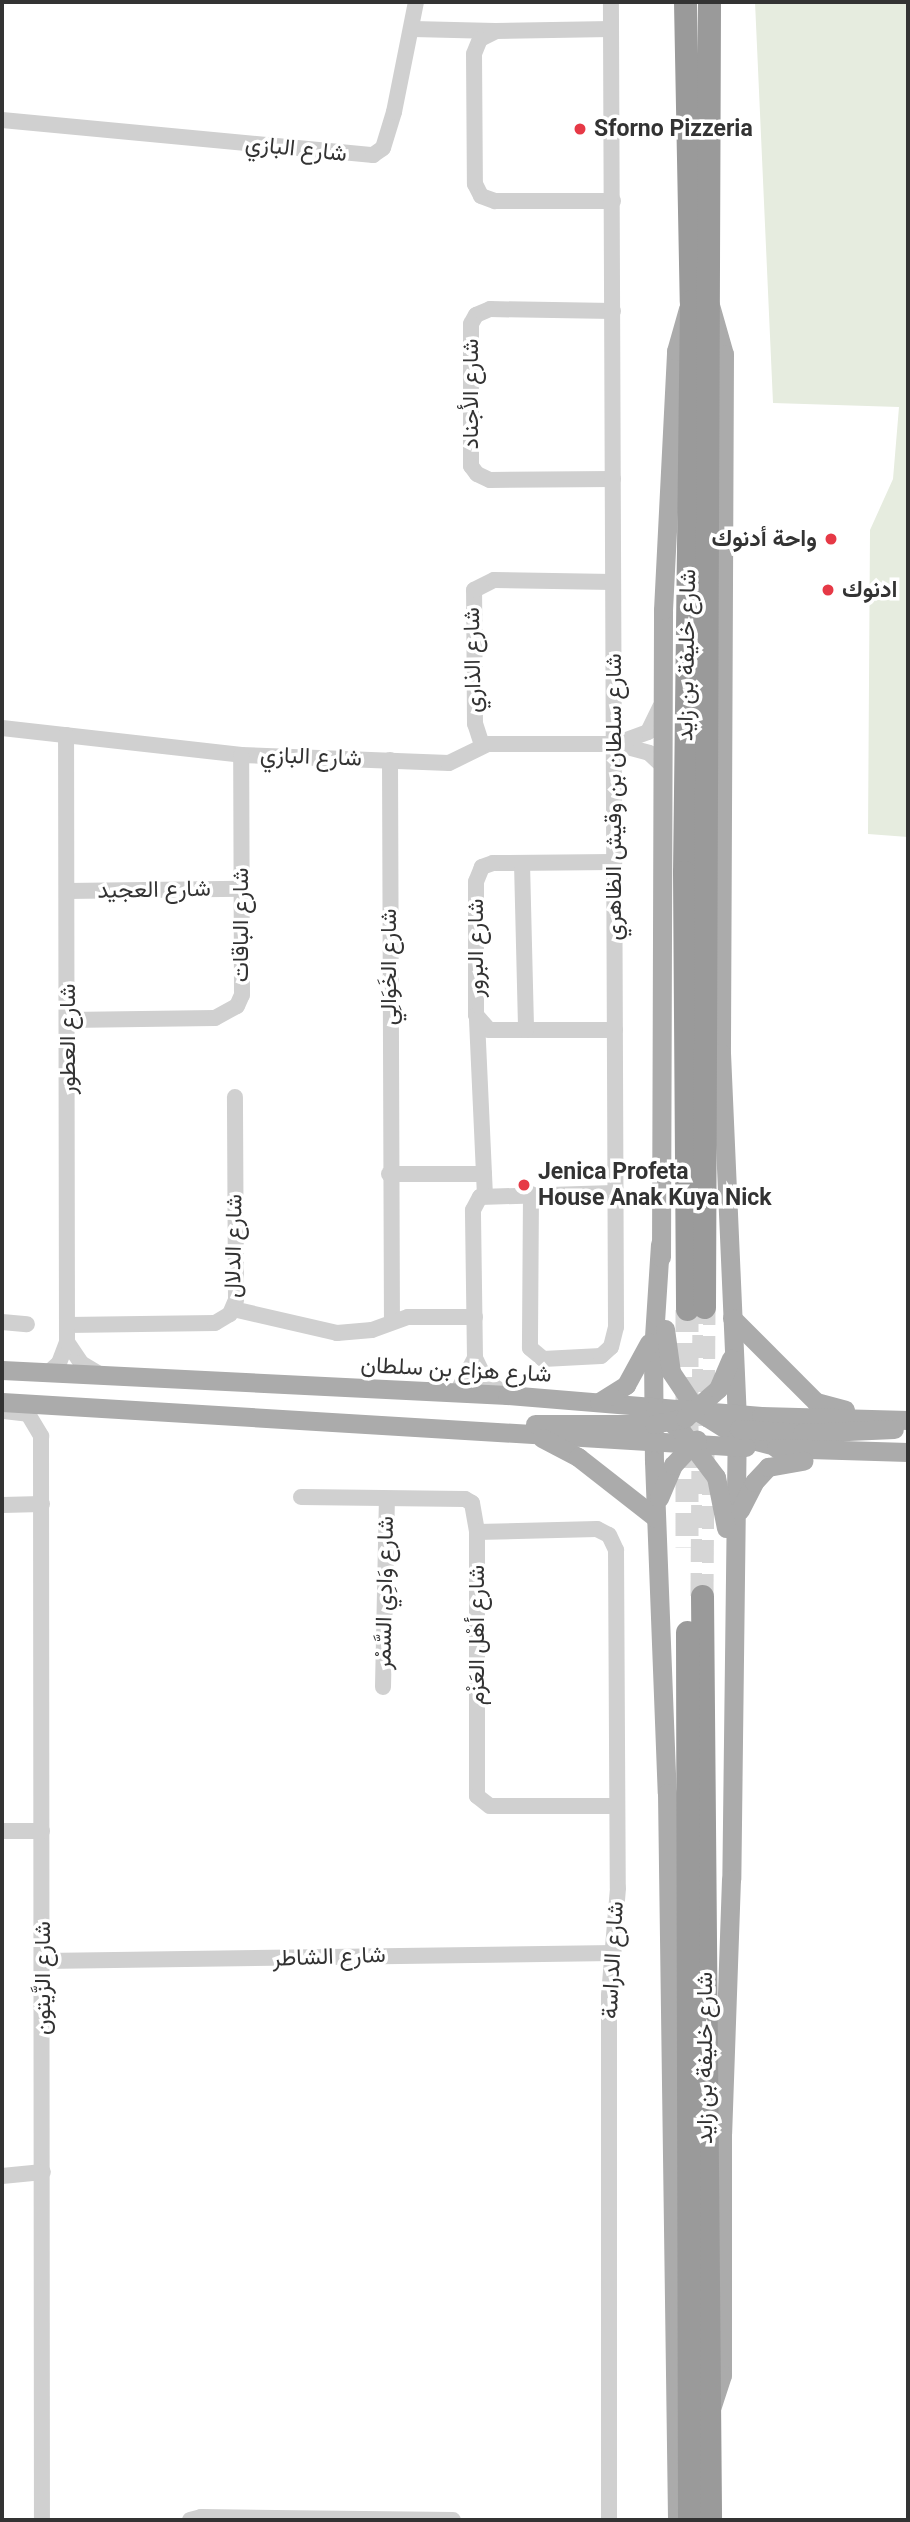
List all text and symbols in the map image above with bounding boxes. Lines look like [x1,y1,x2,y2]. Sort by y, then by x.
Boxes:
place label: Sforno Pizzeria [594,115,753,143]
marker: Sforno Pizzeria [572,121,588,137]
street label: شارع البازي [244,130,348,168]
street label: شارع الأجناد [457,339,485,449]
place label: واحة أدنوك [711,525,817,553]
marker: واحة أدنوك [823,531,839,547]
street label: شارع خليفة بن زايد [672,569,702,741]
place label: ادنوك [842,576,897,604]
marker: ادنوك [820,582,836,598]
street label: شارع الذاري [458,607,488,713]
street label: شارع سلطان بن وقيش الظاهري [600,653,628,941]
street label: شارع البازي [260,741,362,773]
street label: شارع الباقات [227,868,255,982]
street label: شارع العجيد [97,875,211,905]
street label: شارع البرور [462,899,490,997]
street label: شارع الخَوَالِي [375,909,403,1025]
street label: شارع العطور [54,984,82,1094]
place label: Jenica Profeta House Anak Kuya Nick [538,1158,772,1212]
marker: Jenica Profeta House Anak Kuya Nick [516,1177,532,1193]
street label: شارع الدلال [219,1194,249,1298]
street label: شارع هزاع بن سلطان [360,1351,552,1389]
street label: شارع وَادِي السَّمْر [370,1516,400,1670]
street label: شارع أهْل العَزْم [463,1565,491,1705]
street label: شارع الدراسة [596,1900,630,2020]
street label: شارع الزَّيتون [29,1921,57,2035]
street label: شارع الشاطر [272,1941,386,1973]
street label: شارع خليفة بن زايد [691,1972,719,2144]

